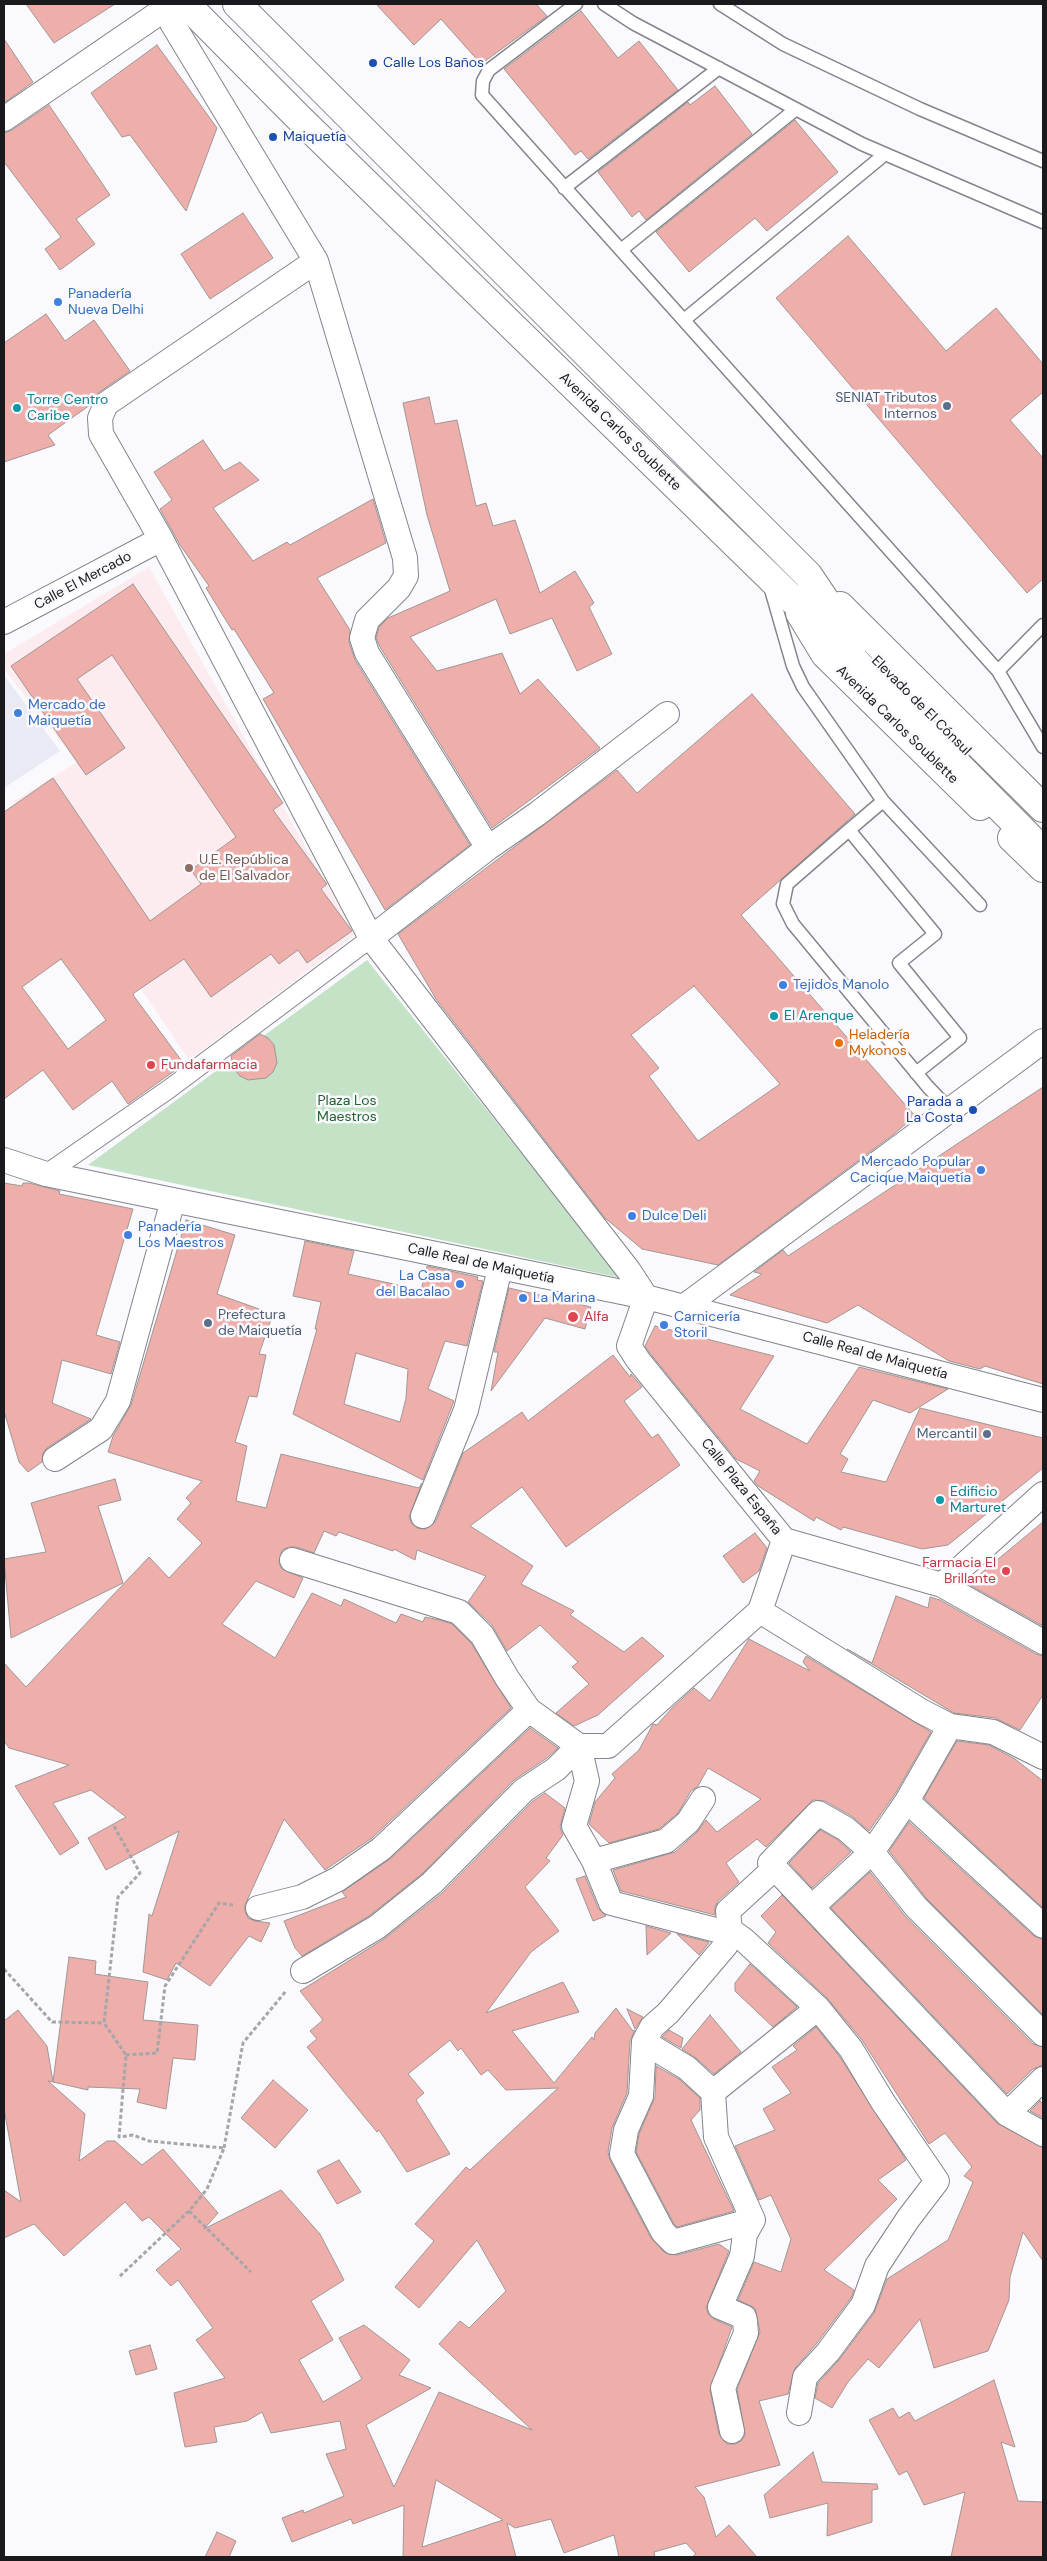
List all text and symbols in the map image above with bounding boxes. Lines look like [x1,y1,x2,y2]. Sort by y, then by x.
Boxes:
place label: Calle Los Baños [383,55,484,71]
marker: Calle Los Baños [367,57,379,69]
place label: Maiquetía [283,129,346,145]
marker: Maiquetía [267,131,279,143]
place label: Panadería Nueva Delhi [68,286,144,318]
marker: Panadería Nueva Delhi [52,296,64,308]
street label: Avenida Carlos Soublette [556,369,684,495]
place label: SENIAT Tributos Internos [835,390,937,422]
place label: Torre Centro Caribe [27,392,108,424]
marker: SENIAT Tributos Internos [941,400,953,412]
marker: Torre Centro Caribe [11,402,23,414]
street label: Calle El Mercado [32,548,134,614]
street label: Elevado de El Cónsul [868,653,974,759]
street label: Avenida Carlos Soublette [833,662,961,788]
place label: Mercado de Maiquetía [28,697,106,730]
marker: Mercado de Maiquetía [12,707,24,719]
place label: U.E. República de El Salvador [199,852,290,884]
marker: U.E. República de El Salvador [183,862,195,874]
place label: Tejidos Manolo [793,977,889,993]
marker: Tejidos Manolo [777,979,789,991]
place label: El Arenque [784,1008,854,1024]
marker: El Arenque [768,1010,780,1022]
place label: Heladería Mykonos [849,1027,910,1060]
marker: Heladería Mykonos [833,1037,845,1049]
place label: Fundafarmacia [161,1057,257,1073]
marker: Fundafarmacia [145,1059,157,1071]
park label: Plaza Los Maestros [317,1093,377,1126]
place label: Parada a La Costa [906,1094,963,1126]
marker: Parada a La Costa [967,1104,979,1116]
place label: Mercado Popular Cacique Maiquetía [850,1154,971,1186]
marker: Mercado Popular Cacique Maiquetía [975,1164,987,1176]
place label: Dulce Deli [642,1208,707,1224]
marker: Dulce Deli [626,1210,638,1222]
place label: Panadería Los Maestros [138,1219,224,1252]
marker: Panadería Los Maestros [122,1229,134,1241]
street label: Calle Real de Maiquetía [406,1240,556,1288]
place label: La Casa del Bacalao [376,1268,450,1300]
marker: La Casa del Bacalao [454,1278,466,1290]
place label: La Marina [533,1290,595,1306]
marker: La Marina [517,1292,529,1304]
place label: Prefectura de Maiquetía [218,1307,302,1340]
place label: Alfa [584,1309,609,1325]
place label: Carnicería Storil [674,1309,740,1341]
marker: Alfa [566,1310,580,1324]
marker: Prefectura de Maiquetía [202,1317,214,1329]
marker: Carnicería Storil [658,1319,670,1331]
street label: Calle Real de Maiquetía [800,1328,950,1384]
place label: Mercantil [917,1426,977,1442]
marker: Mercantil [981,1428,993,1440]
street label: Calle Plaza España [697,1435,785,1539]
place label: Edificio Marturet [950,1484,1006,1516]
marker: Edificio Marturet [934,1494,946,1506]
place label: Farmacia El Brillante [922,1555,996,1588]
marker: Farmacia El Brillante [1000,1565,1012,1577]

